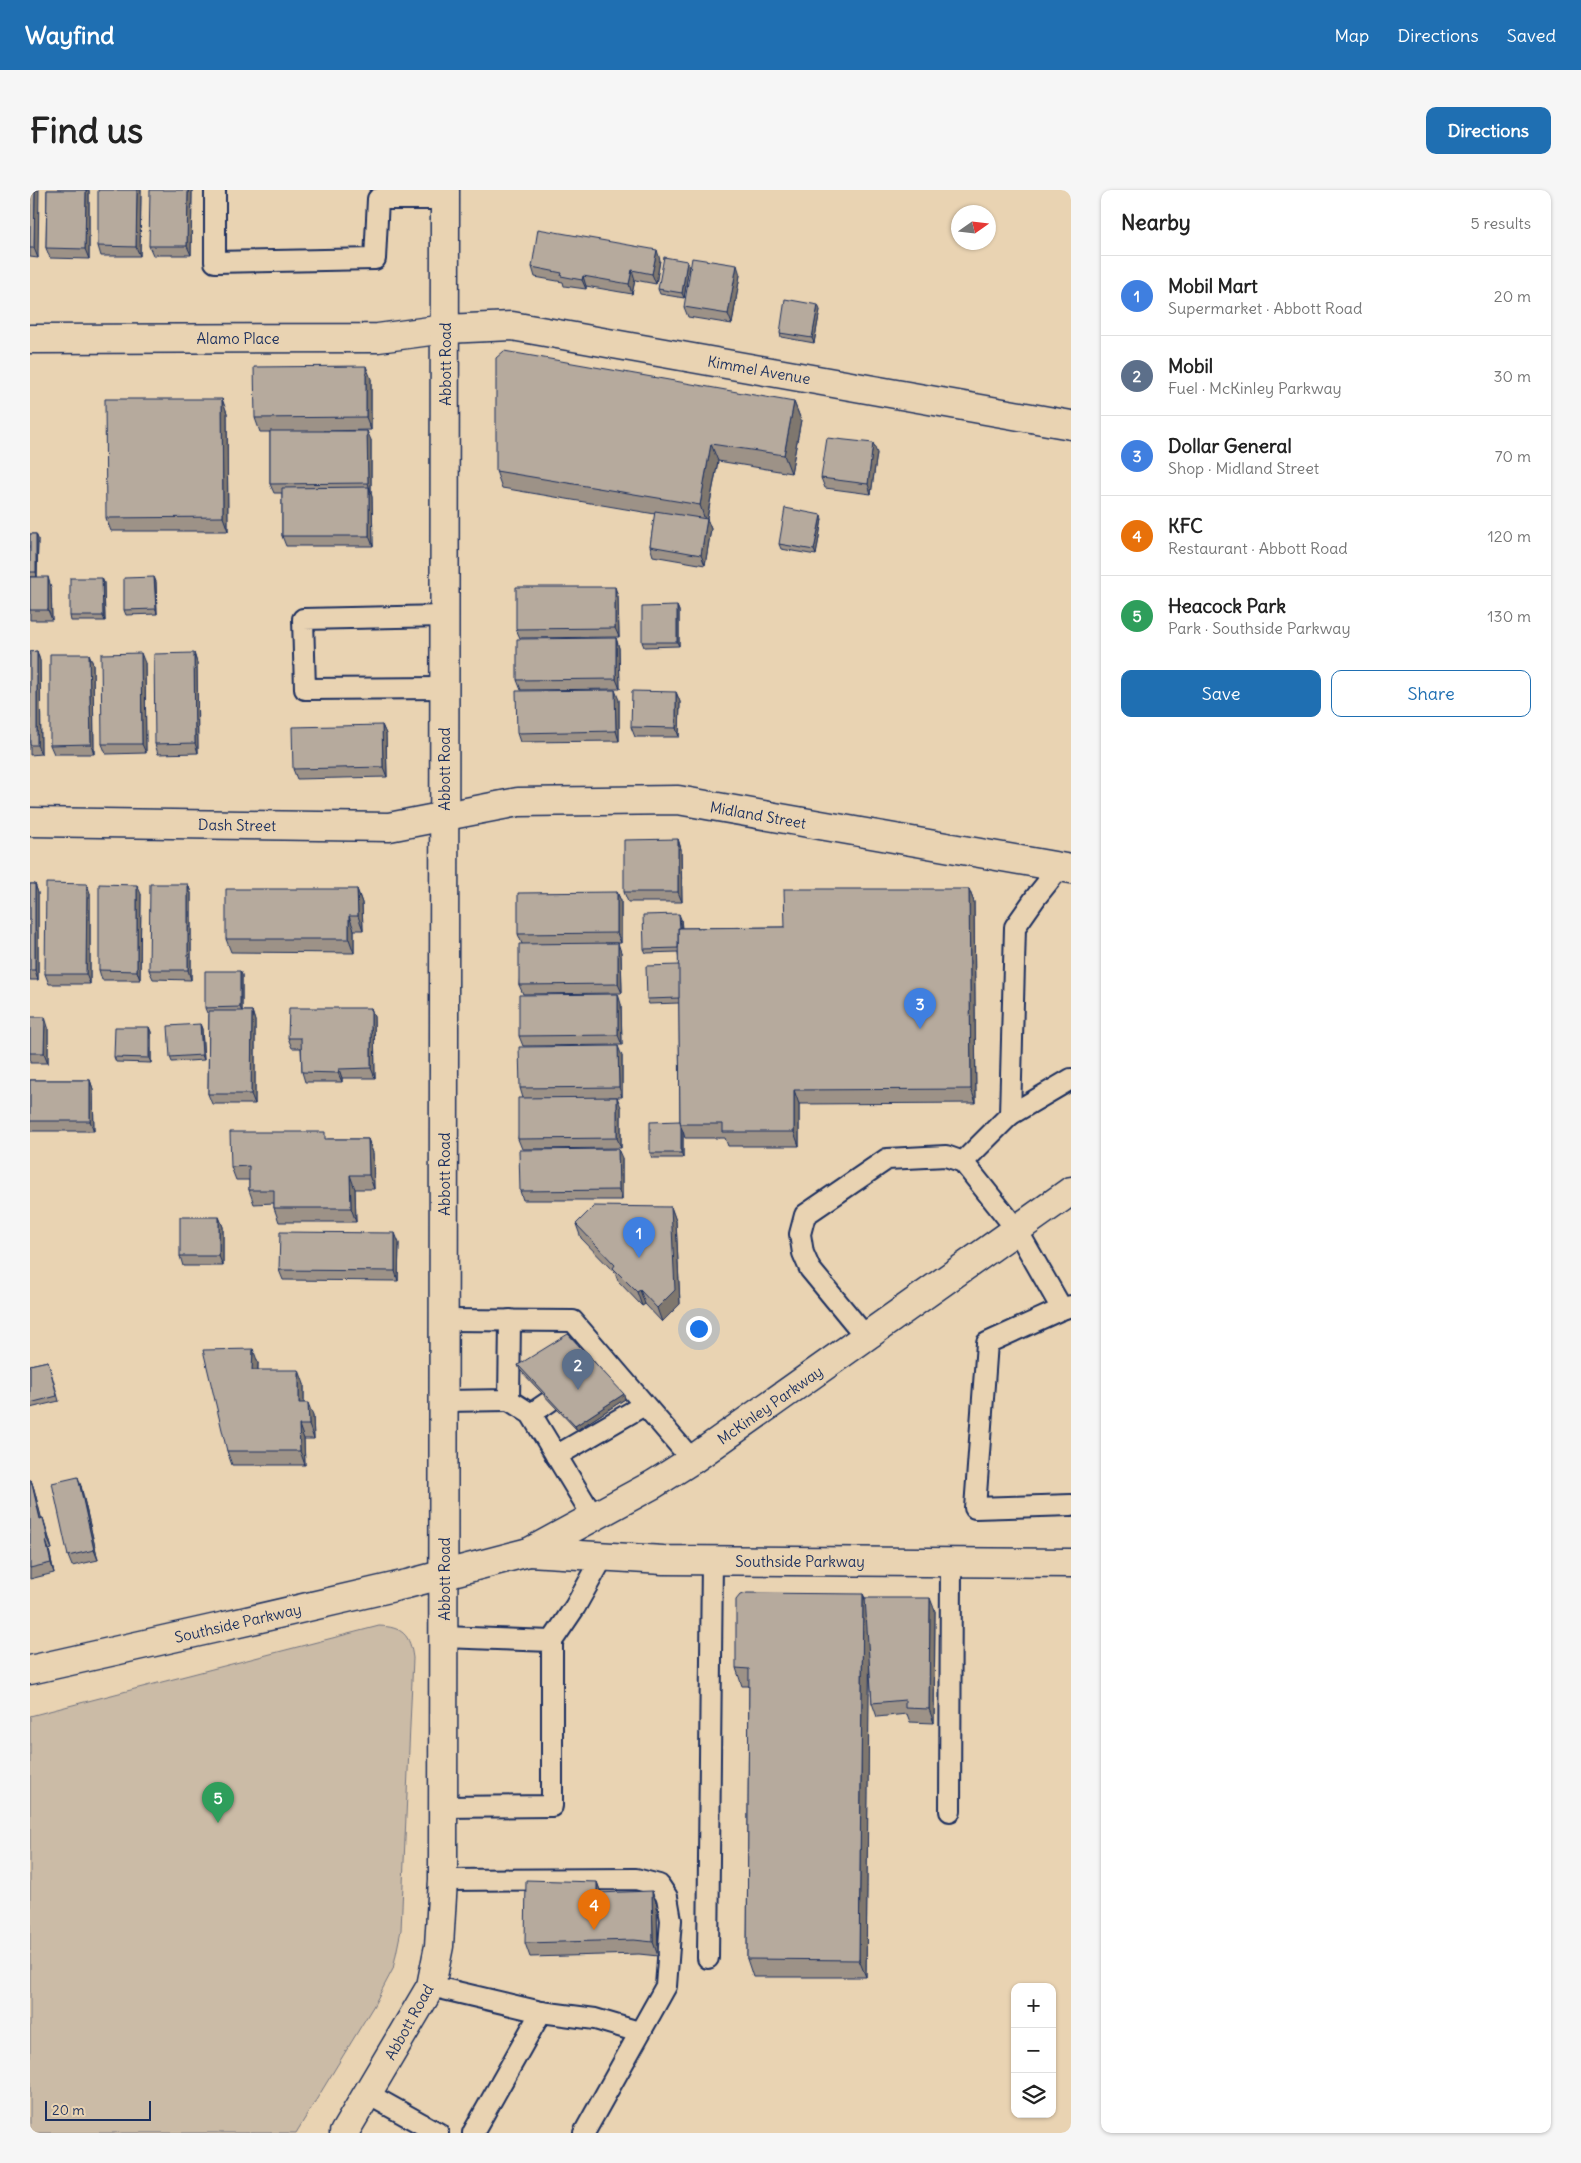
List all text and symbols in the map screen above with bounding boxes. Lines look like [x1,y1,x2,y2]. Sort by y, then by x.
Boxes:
text: Wayfind [25,20,114,50]
text: Map [1334,24,1369,47]
text: Directions [1397,24,1479,47]
text: Saved [1507,24,1556,47]
button: Directions [1426,107,1551,154]
text: Find us [30,108,143,152]
north arrow [951,205,996,250]
text: Nearby [1121,209,1191,236]
text: 5 results [1470,213,1531,233]
text: Mobil Mart [1168,274,1258,298]
text: 1 [1134,286,1140,306]
text: 20 m [1494,286,1531,306]
text: Supermarket · Abbott Road [1168,298,1362,318]
street label: Abbott Road [436,322,455,406]
street label: Alamo Place [196,329,280,348]
street label: Kimmel Avenue [706,352,812,388]
text: Mobil [1168,354,1213,378]
text: 2 [1133,366,1141,386]
text: 30 m [1494,366,1531,386]
text: Fuel · McKinley Parkway [1168,378,1342,398]
text: Dollar General [1168,434,1292,458]
text: 3 [1132,446,1142,466]
text: 70 m [1495,446,1531,466]
text: Shop · Midland Street [1168,458,1319,478]
text: KFC [1168,514,1203,538]
text: 4 [1132,526,1142,546]
text: 120 m [1488,526,1531,546]
text: Restaurant · Abbott Road [1168,538,1348,558]
text: Heacock Park [1168,594,1286,618]
text: 5 [1132,606,1142,626]
text: 130 m [1487,606,1531,626]
text: Park · Southside Parkway [1168,618,1350,638]
button: Save [1121,670,1321,717]
button: Share [1331,670,1531,717]
street label: Abbott Road [435,727,454,811]
street label: Midland Street [708,797,808,833]
street label: Dash Street [198,815,276,835]
pin: 3 [904,988,936,1029]
street label: Abbott Road [435,1132,454,1216]
pin: 1 [623,1217,655,1258]
your location [686,1316,712,1342]
pin: 2 [562,1349,594,1390]
street label: McKinley Parkway [714,1362,826,1448]
street label: Abbott Road [435,1537,454,1621]
street label: Southside Parkway [735,1552,865,1571]
street label: Southside Parkway [173,1599,303,1647]
pin: 5 [202,1782,234,1823]
pin: 4 [578,1889,610,1930]
street label: Abbott Road [380,1981,438,2063]
map controls [1011,1983,1056,2118]
button: + [1011,1983,1056,2028]
button: − [1011,2028,1056,2073]
button: layers [1011,2073,1056,2118]
scale bar [45,2098,151,2121]
text: 20 m [52,2101,85,2119]

